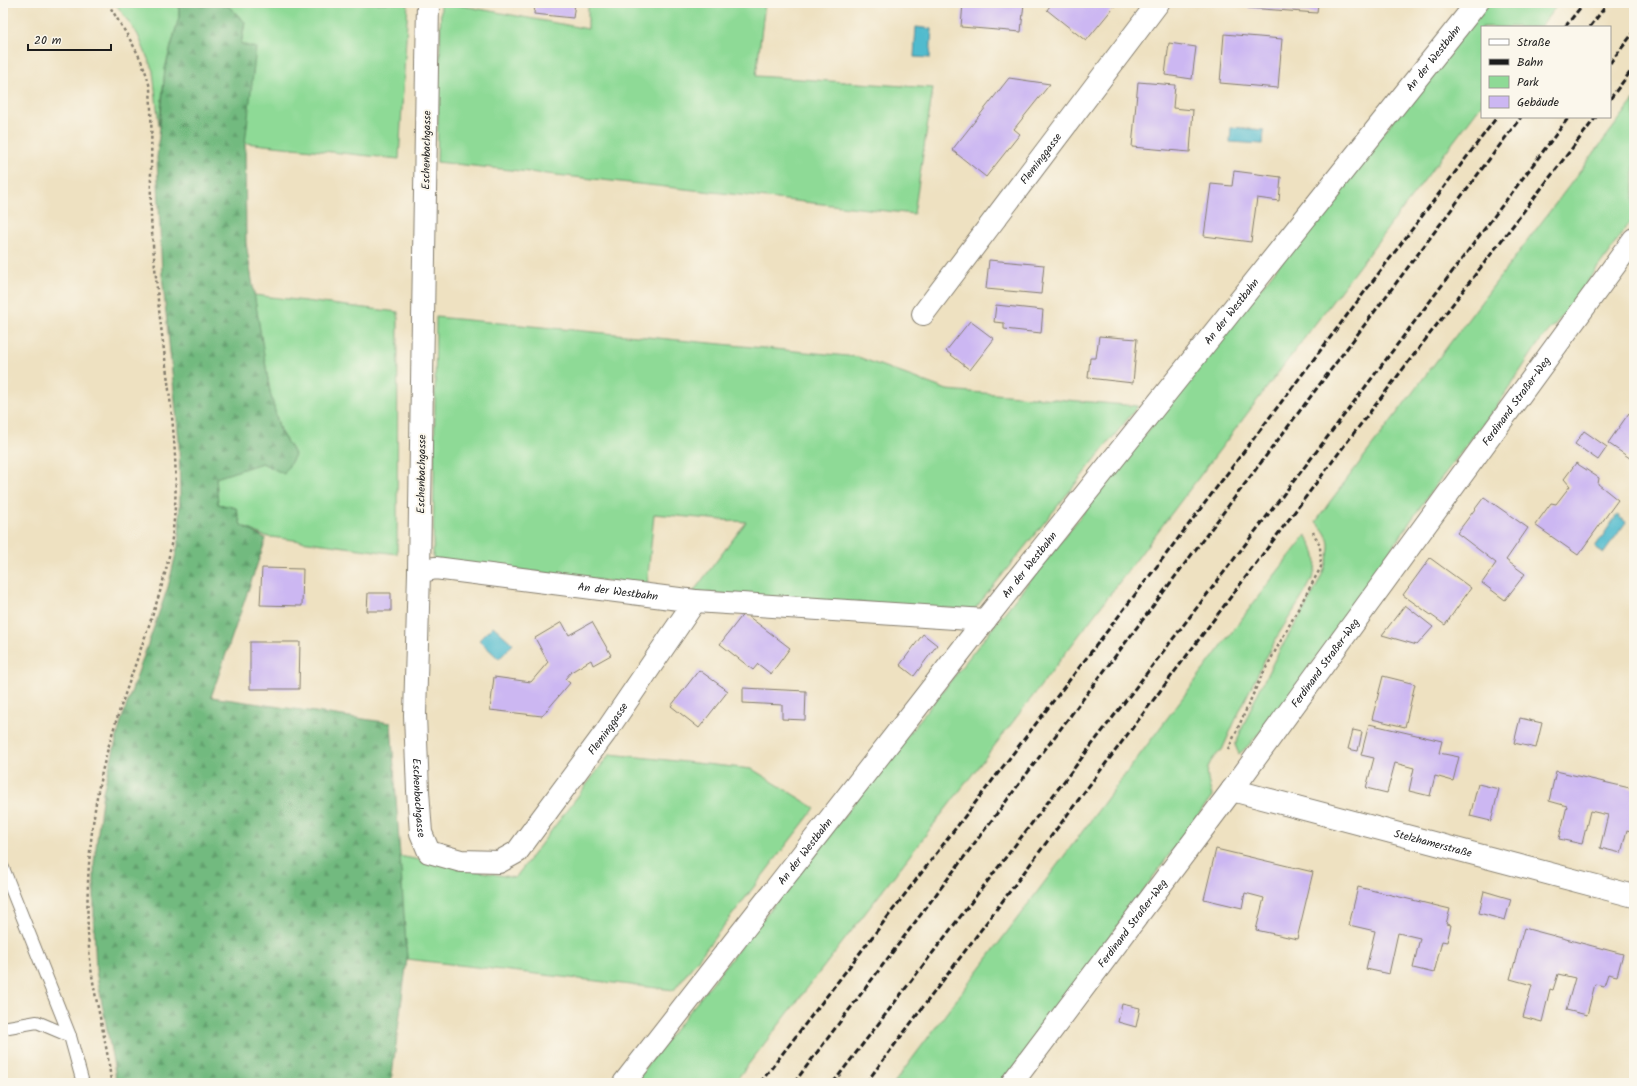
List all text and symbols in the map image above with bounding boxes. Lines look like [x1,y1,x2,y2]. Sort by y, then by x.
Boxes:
street label: An der Westbahn [1402,21,1466,96]
scale bar [28,26,111,52]
legend [1481,26,1611,118]
text: 20 m [34,31,62,50]
text: Straße [1517,33,1551,52]
text: Bahn [1517,53,1543,72]
text: Park [1517,73,1539,92]
text: Gebäude [1517,93,1559,112]
street label: Eschenbachgasse [417,110,437,190]
street label: Fleminggasse [1016,129,1067,189]
street label: An der Westbahn [1200,275,1264,349]
street label: Ferdinand Straßer-Weg [1478,353,1556,450]
street label: Eschenbachgasse [412,434,432,514]
street label: An der Westbahn [998,528,1062,602]
street label: An der Westbahn [577,578,659,606]
street label: Ferdinand Straßer-Weg [1287,615,1365,712]
street label: Fleminggasse [584,699,633,759]
street label: Eschenbachgasse [407,758,430,841]
street label: An der Westbahn [774,814,838,889]
street label: Stelzhamerstraße [1392,825,1474,863]
street label: Ferdinand Straßer-Weg [1094,875,1172,972]

